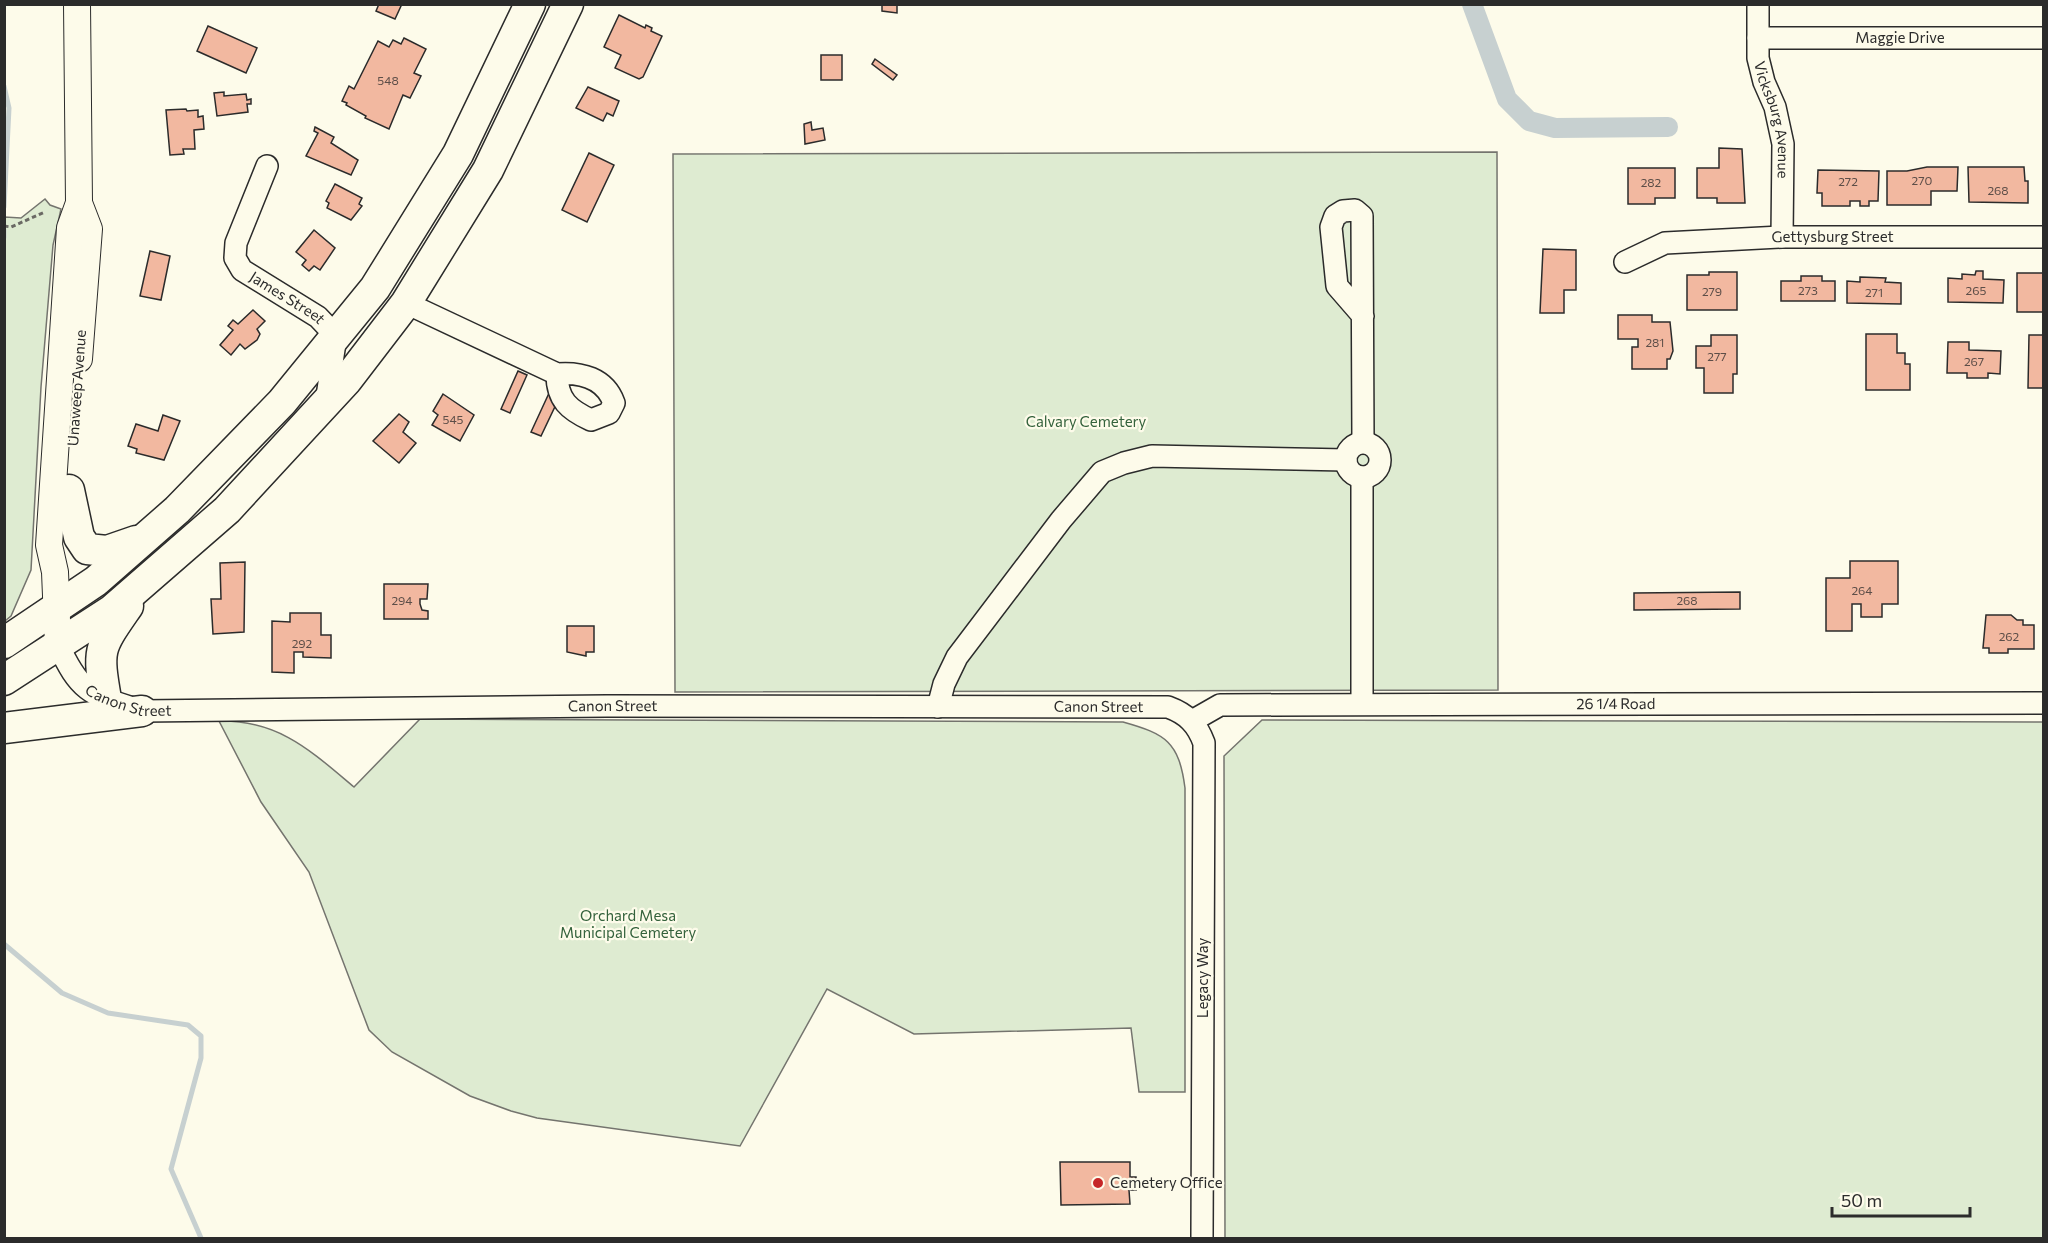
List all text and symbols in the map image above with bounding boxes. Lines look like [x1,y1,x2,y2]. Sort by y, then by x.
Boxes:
street label: Maggie Drive [1855,28,1945,46]
street label: Vicksburg Avenue [1751,59,1793,179]
house number: 548 [377,73,399,87]
house number: 270 [1912,173,1933,187]
house number: 272 [1838,174,1858,188]
house number: 282 [1641,175,1662,189]
house number: 268 [1987,183,2009,197]
street label: Gettysburg Street [1771,227,1894,246]
street label: James Street [247,267,330,327]
house number: 273 [1798,283,1818,297]
house number: 265 [1966,283,1986,297]
house number: 279 [1702,284,1722,298]
house number: 271 [1865,285,1883,299]
street label: Unaweep Avenue [63,329,89,447]
house number: 281 [1645,335,1665,349]
house number: 277 [1707,349,1727,363]
house number: 267 [1964,354,1984,368]
house number: 545 [443,412,464,426]
park label: Calvary Cemetery [1026,412,1147,430]
house number: 264 [1851,583,1873,597]
house number: 294 [391,593,413,607]
house number: 268 [1676,593,1698,607]
house number: 262 [1999,629,2020,643]
house number: 292 [292,636,313,650]
street label: Canon Street [82,680,172,719]
street label: 26 1/4 Road [1576,694,1655,712]
street label: Canon Street [568,696,658,714]
street label: Canon Street [1054,697,1144,715]
park label: Orchard Mesa Municipal Cemetery [560,906,697,941]
street label: Legacy Way [1193,938,1211,1018]
place label: Cemetery Office [1110,1173,1223,1191]
marker: Cemetery Office [1091,1176,1105,1190]
scale bar [1832,1180,1970,1218]
text: 50 m [1841,1189,1882,1211]

